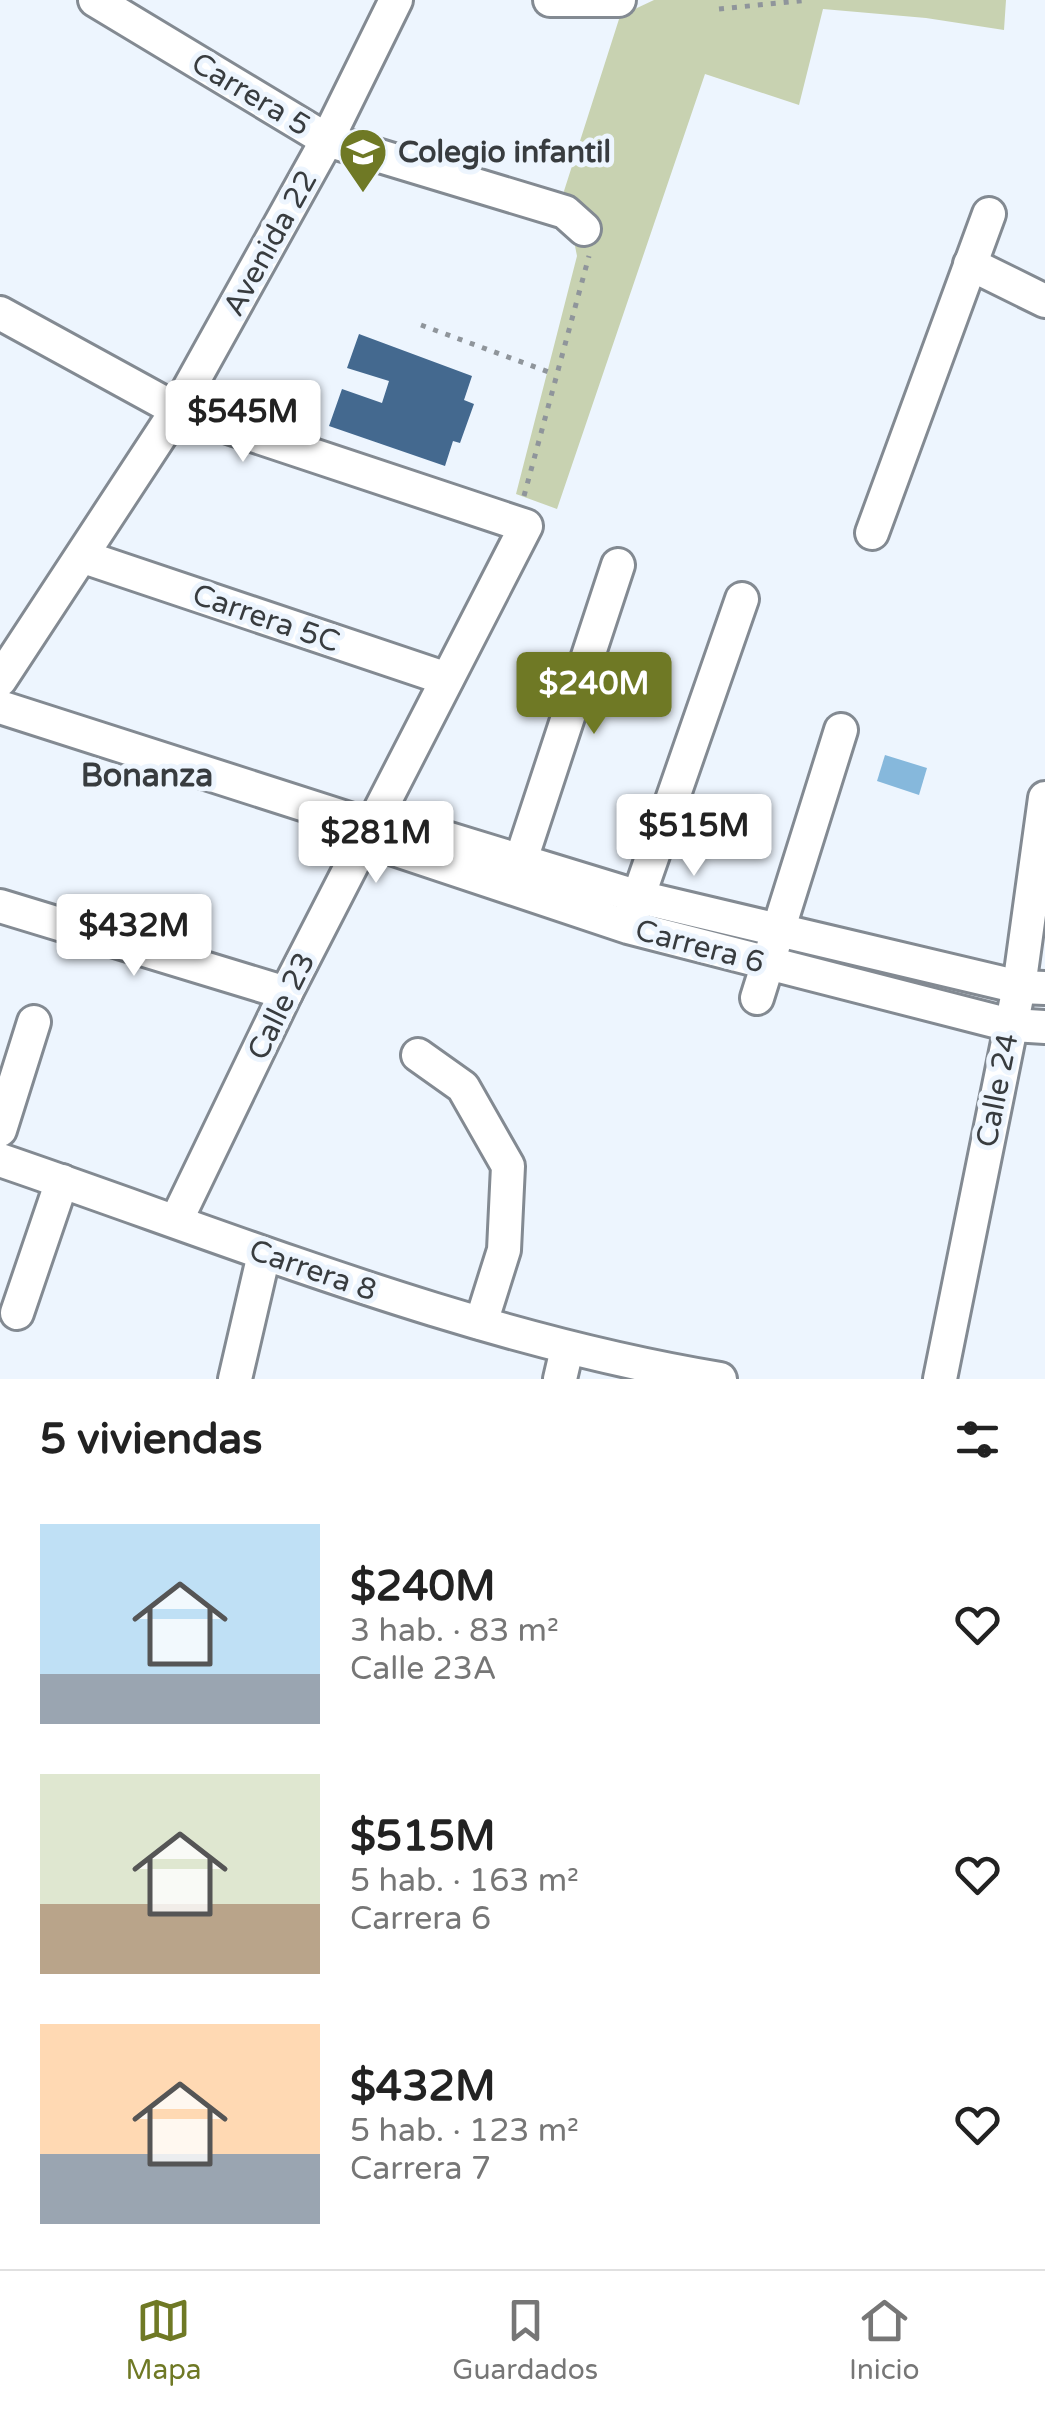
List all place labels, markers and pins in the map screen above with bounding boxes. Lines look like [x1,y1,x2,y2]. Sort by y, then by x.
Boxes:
school or university icon: Colegio infantil [337,126,389,194]
place label: Colegio infantil [398,134,611,171]
pin: $545M [173,380,313,465]
pin: $240M [524,652,664,737]
pin: $515M [624,794,764,879]
pin: $281M [306,801,446,886]
pin: $432M [64,894,204,979]

